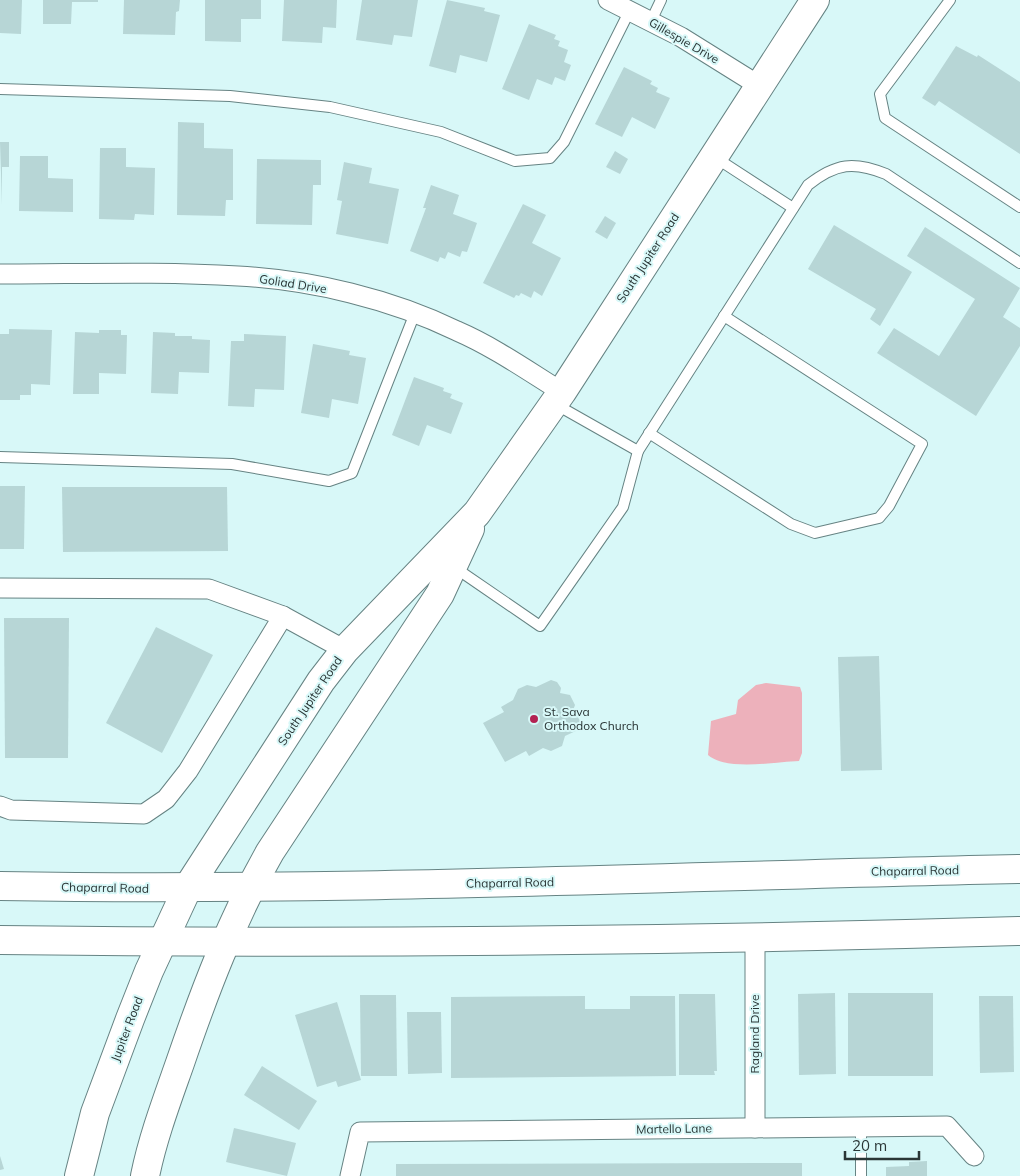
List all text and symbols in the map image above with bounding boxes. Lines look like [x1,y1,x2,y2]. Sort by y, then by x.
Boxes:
street label: Gillespie Drive [646,14,722,67]
street label: South Jupiter Road [613,210,682,305]
street label: Goliad Drive [258,271,328,296]
street label: South Jupiter Road [274,653,345,748]
place label: St. Sava Orthodox Church [544,704,639,733]
marker: St. Sava Orthodox Church [528,713,540,725]
street label: Chaparral Road [871,862,959,879]
street label: Chaparral Road [466,874,554,891]
street label: Chaparral Road [61,879,149,896]
street label: Jupiter Road [107,994,146,1063]
street label: Ragland Drive [747,994,762,1074]
street label: Martello Lane [636,1120,712,1137]
scale bar [845,1128,919,1160]
text: 20 m [852,1136,887,1155]

